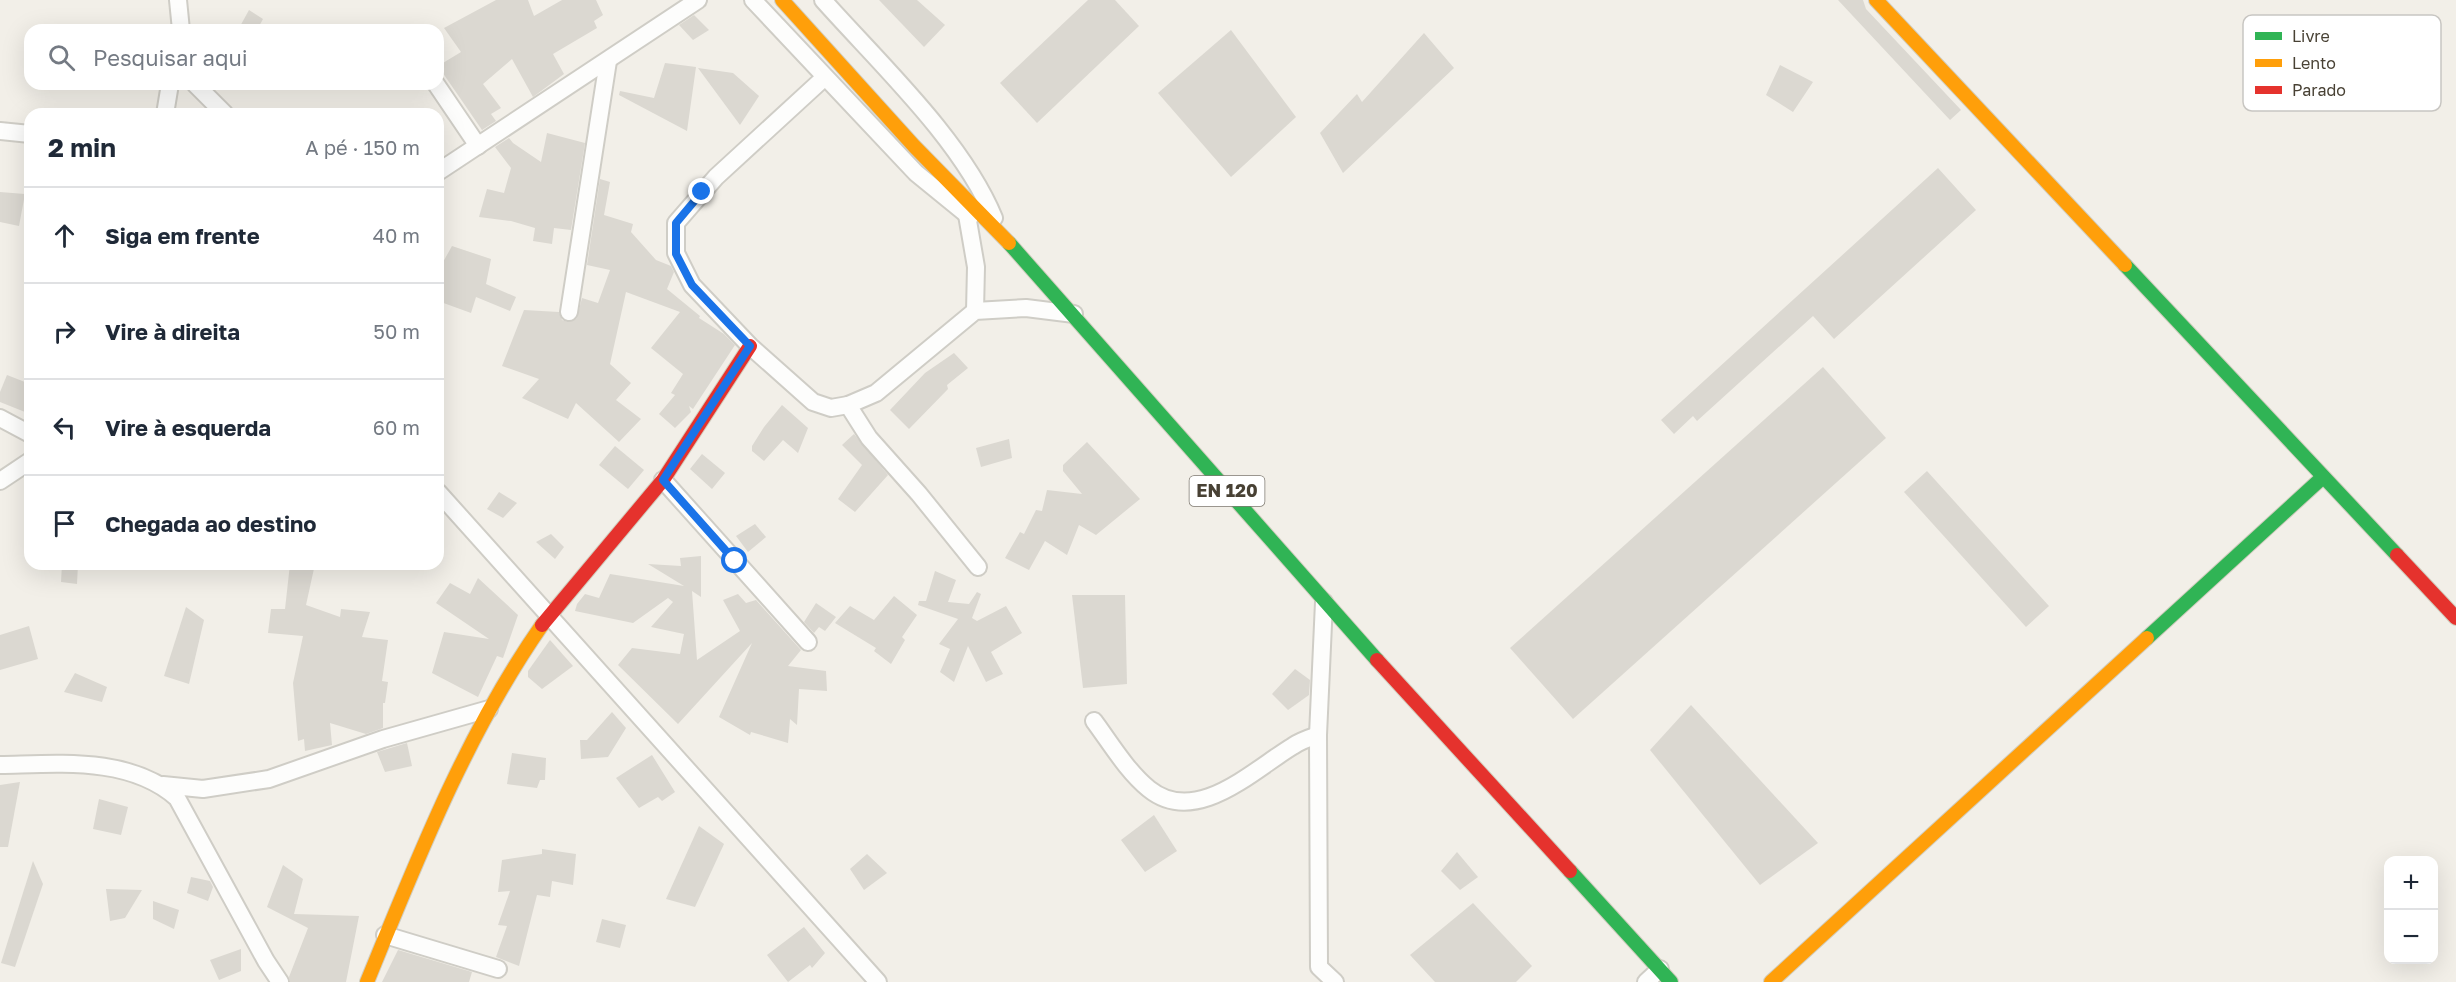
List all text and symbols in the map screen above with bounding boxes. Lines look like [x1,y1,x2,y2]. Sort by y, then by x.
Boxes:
legend [2243,15,2441,111]
search box [24,24,444,90]
text: Livre [2292,26,2330,46]
icon: search [45,41,78,74]
text: Pesquisar aqui [93,44,248,71]
text: Lento [2292,53,2336,73]
text: Parado [2292,80,2346,100]
text: 2 min [48,132,116,163]
text: A pé · 150 m [305,135,420,159]
route end [688,178,714,204]
icon: ahead [48,219,81,252]
text: Siga em frente [105,222,260,249]
text: 40 m [373,223,420,247]
icon: right [48,315,81,348]
text: Vire à direita [105,318,240,345]
text: 50 m [373,319,420,343]
icon: left [48,411,81,444]
text: Vire à esquerda [105,414,271,441]
text: 60 m [373,415,420,439]
road number: EN 120 [1190,476,1264,506]
icon: arrive [48,507,81,540]
text: Chegada ao destino [105,510,317,537]
route start [721,547,747,573]
map controls [2384,856,2438,964]
button: + [2384,856,2438,910]
button: − [2384,910,2438,964]

